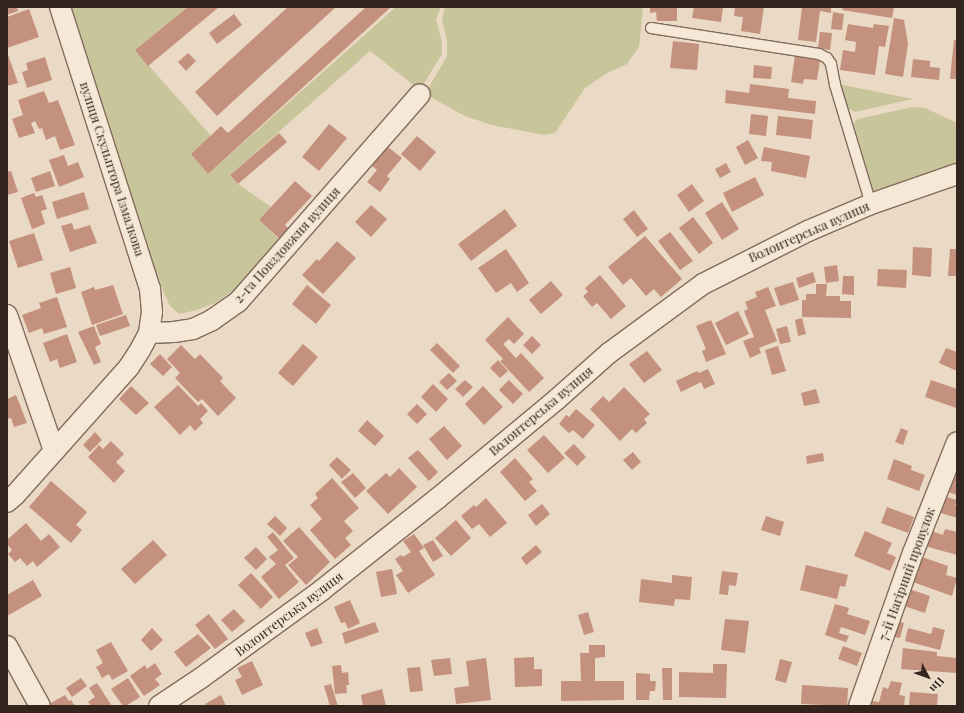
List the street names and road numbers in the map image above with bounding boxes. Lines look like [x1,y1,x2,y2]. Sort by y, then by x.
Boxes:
street label: вулиця Скульптора Ізмалкова [76,80,148,258]
street label: 2-га Повздовжня вулиця [231,184,343,306]
street label: Волонтерська вулиця [746,198,872,266]
street label: Волонтерська вулиця [486,363,596,459]
street label: 7-й Нагірний провулок [876,505,938,643]
street label: Волонтерська вулиця [232,568,346,660]

